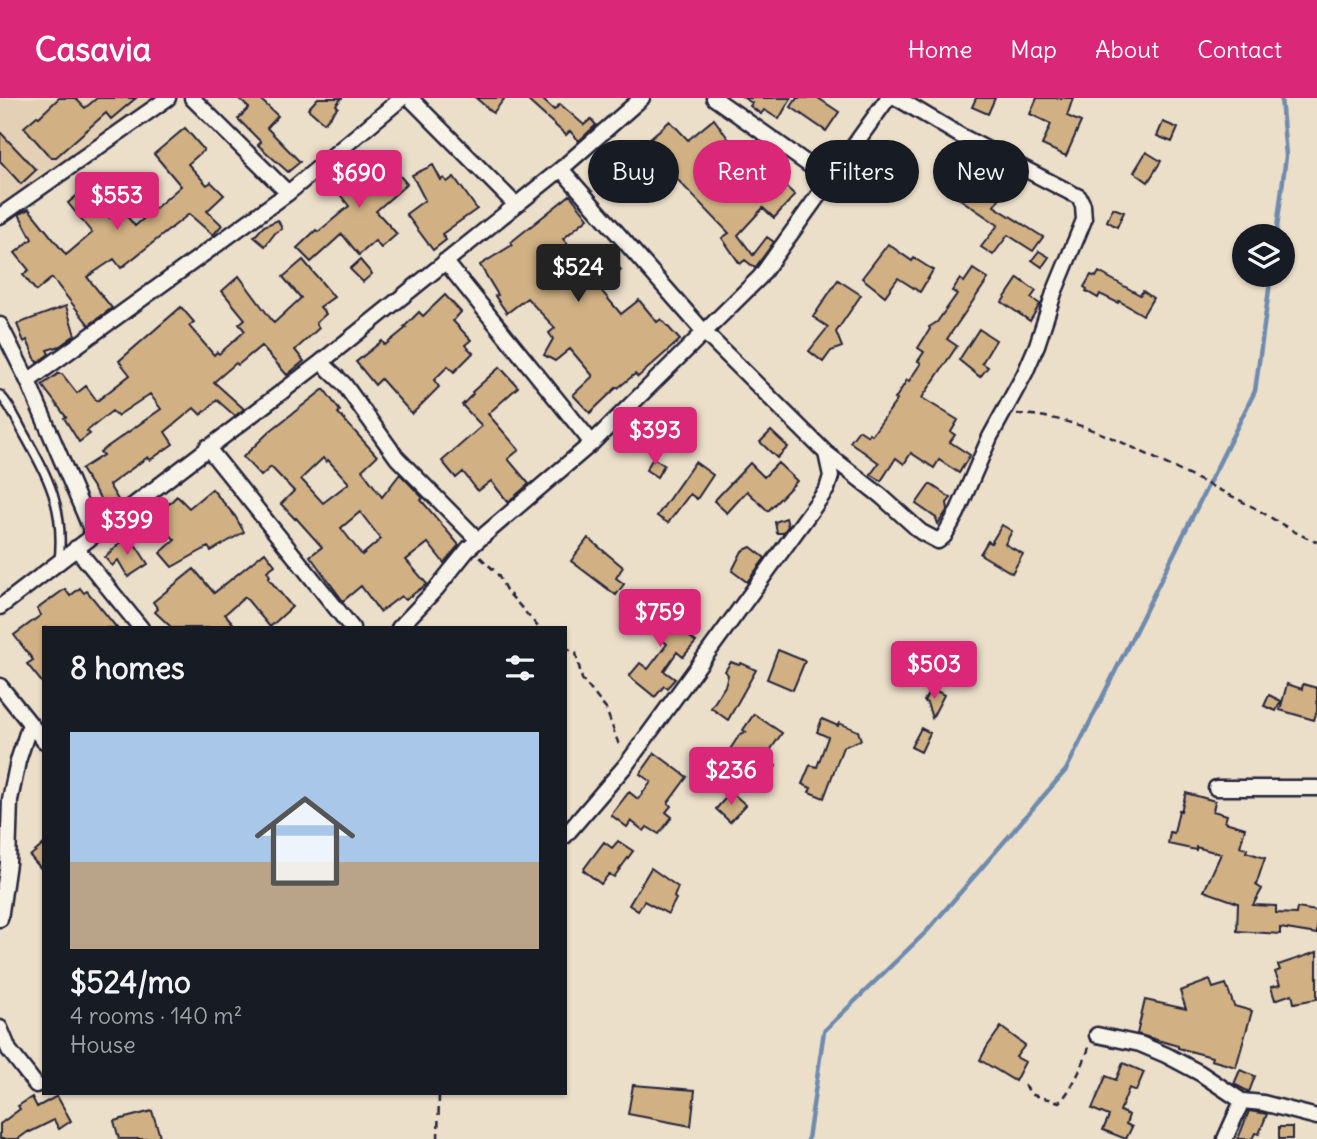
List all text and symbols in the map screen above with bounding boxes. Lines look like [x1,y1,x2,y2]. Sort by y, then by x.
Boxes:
text: Casavia [35,28,151,70]
text: Home [908,34,972,64]
text: Map [1010,34,1057,64]
text: About [1095,34,1159,64]
text: Contact [1197,34,1282,64]
chip: Buy [588,140,679,203]
chip: Rent [693,140,791,203]
chip: Filters [805,140,919,203]
chip: New [933,140,1029,203]
pin: $690 [318,150,400,210]
text: $690 [332,158,386,187]
pin: $553 [76,172,158,232]
text: $553 [91,180,143,209]
map controls [1232,224,1295,287]
button: layers [1232,224,1295,287]
pin: $524 [537,244,619,304]
text: $524 [552,252,604,281]
pin: $393 [614,408,696,467]
text: $393 [629,415,681,444]
pin: $399 [86,498,168,557]
text: $399 [101,505,153,534]
pin: $759 [619,589,701,649]
text: $759 [635,597,685,626]
pin: $503 [893,642,975,701]
text: 8 homes [70,649,185,687]
icon: filters [501,649,539,687]
text: $503 [907,649,961,678]
pin: $236 [690,748,772,807]
text: $236 [705,755,757,784]
icon: home [242,778,368,904]
text: $524/mo [70,963,191,1001]
text: 4 rooms · 140 m² [70,1001,242,1030]
text: House [70,1030,136,1059]

